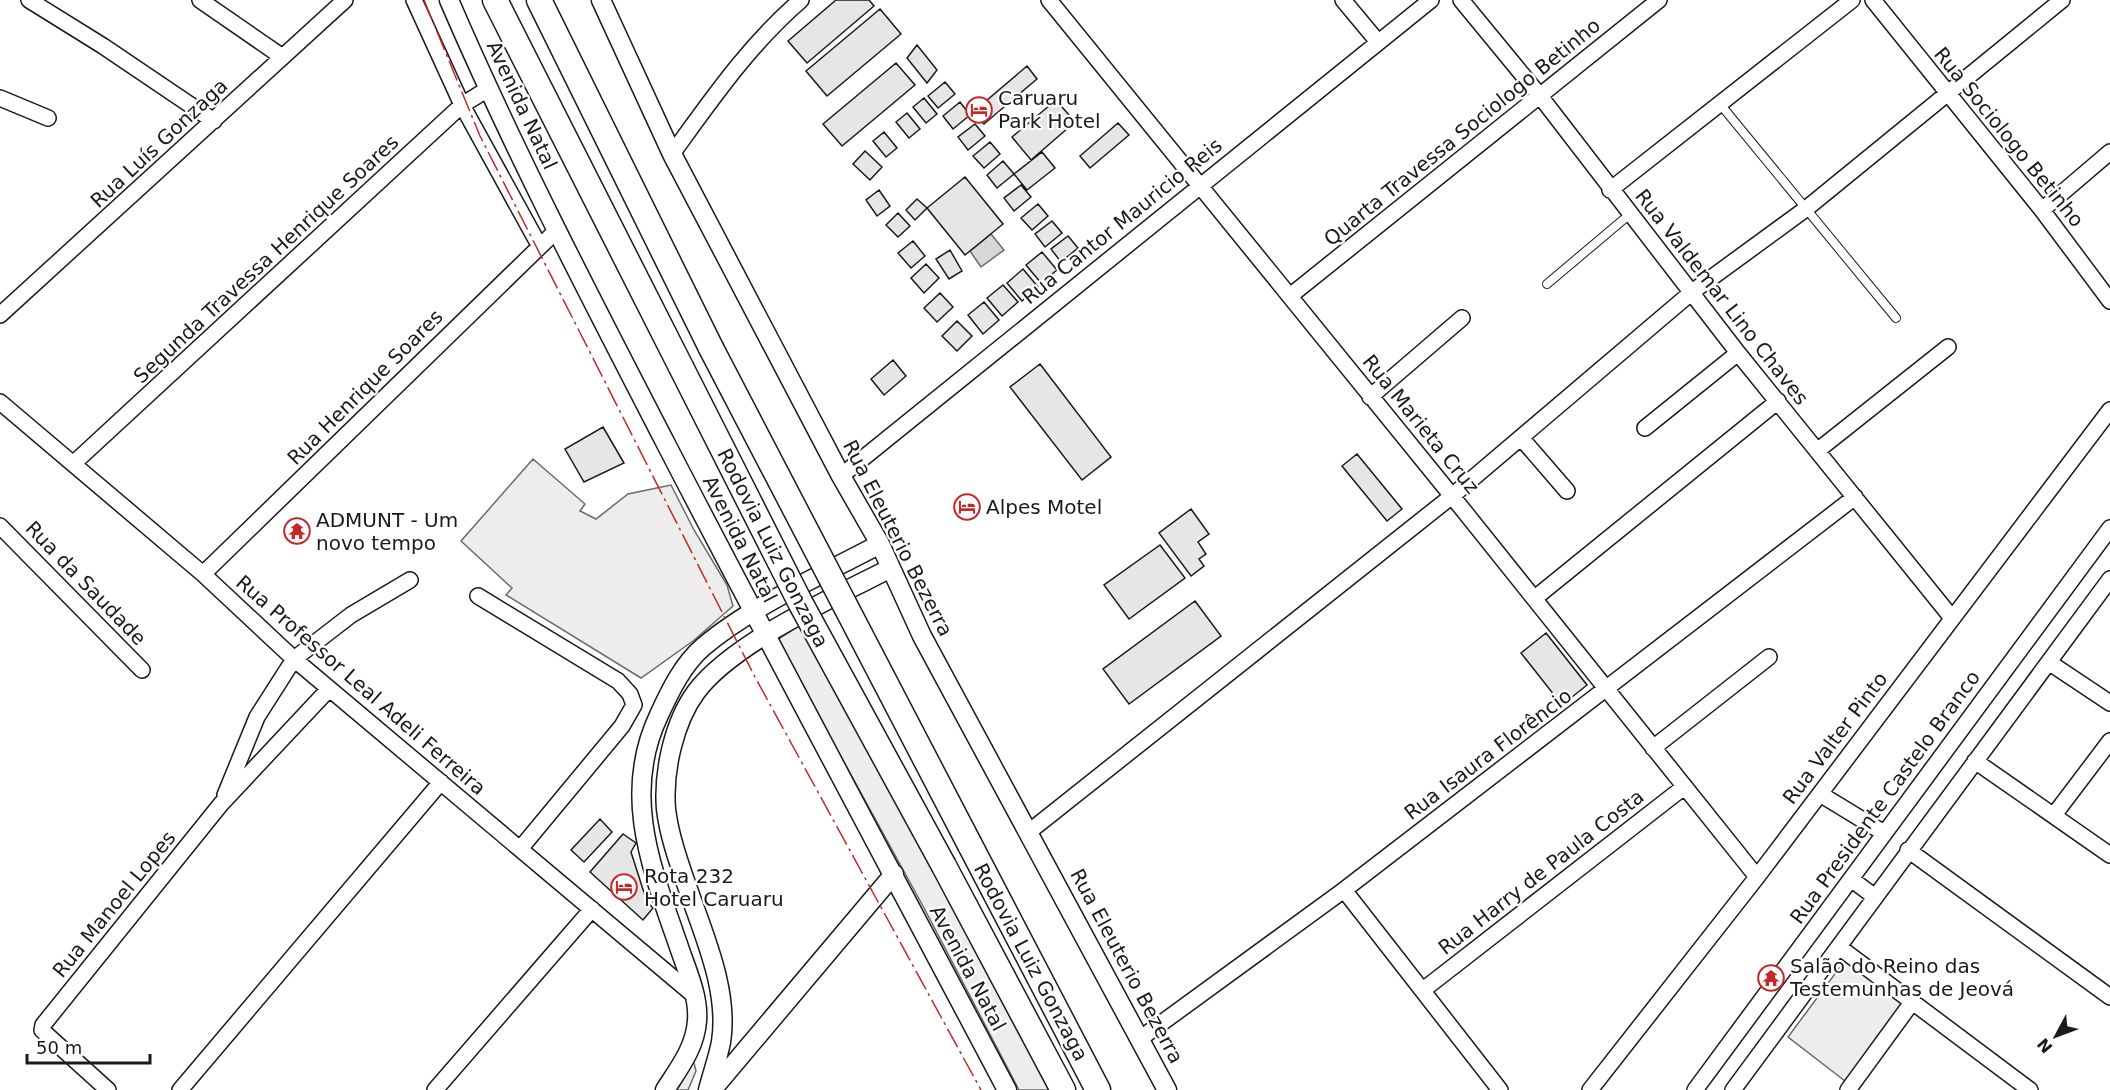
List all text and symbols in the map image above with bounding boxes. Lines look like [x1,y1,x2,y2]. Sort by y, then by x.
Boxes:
street label: Quarta Travessa Sociologo Betinho [1319,13,1605,251]
street label: Avenida Natal [482,37,562,173]
street label: Rua Sociologo Betinho [1929,42,2089,232]
street label: Rua Luís Gonzaga [86,73,232,213]
place label: Caruaru Park Hotel [998,86,1101,133]
hotel icon: Caruaru Park Hotel [964,95,994,125]
street label: Segunda Travessa Henrique Soares [129,130,403,388]
street label: Rua Cantor Mauricio Reis [1017,133,1227,309]
street label: Rua Valdemar Lino Chaves [1630,184,1814,410]
street label: Rua Henrique Soares [282,304,448,470]
street label: Rua Marieta Cruz [1358,350,1484,498]
street label: Rua Eleuterio Bezerra [838,436,958,640]
street label: Rodovia Luiz Gonzaga [712,444,834,652]
street label: Avenida Natal [698,472,782,606]
hotel icon: Alpes Motel [952,492,982,522]
place label: Alpes Motel [986,495,1102,519]
place label: ADMUNT - Um novo tempo [316,508,458,555]
street label: Rua da Saudade [21,516,151,650]
temple icon: ADMUNT - Um novo tempo [282,516,312,546]
street label: Rua Professor Leal Adeli Ferreira [231,570,491,800]
street label: Rua Presidente Castelo Branco [1785,666,1985,928]
street label: Rua Valter Pinto [1778,667,1892,809]
street label: Rua Isaura Florêncio [1400,683,1576,825]
street label: Rua Harry de Paula Costa [1433,784,1649,960]
street label: Rua Manoel Lopes [48,826,180,982]
street label: Rodovia Luiz Gonzaga [969,859,1093,1065]
place label: Rota 232 Hotel Caruaru [644,864,784,911]
street label: Rua Eleuterio Bezerra [1065,864,1189,1068]
hotel icon: Rota 232 Hotel Caruaru [609,872,639,902]
street label: Avenida Natal [925,901,1011,1035]
place label: Salão do Reino das Testemunhas de Jeová [1789,954,2014,1001]
temple icon: Salão do Reino das Testemunhas de Jeová [1756,963,1786,993]
north arrow [2026,1006,2086,1066]
scale bar [27,1027,150,1065]
text: N [2033,1034,2057,1057]
text: 50 m [36,1037,82,1058]

